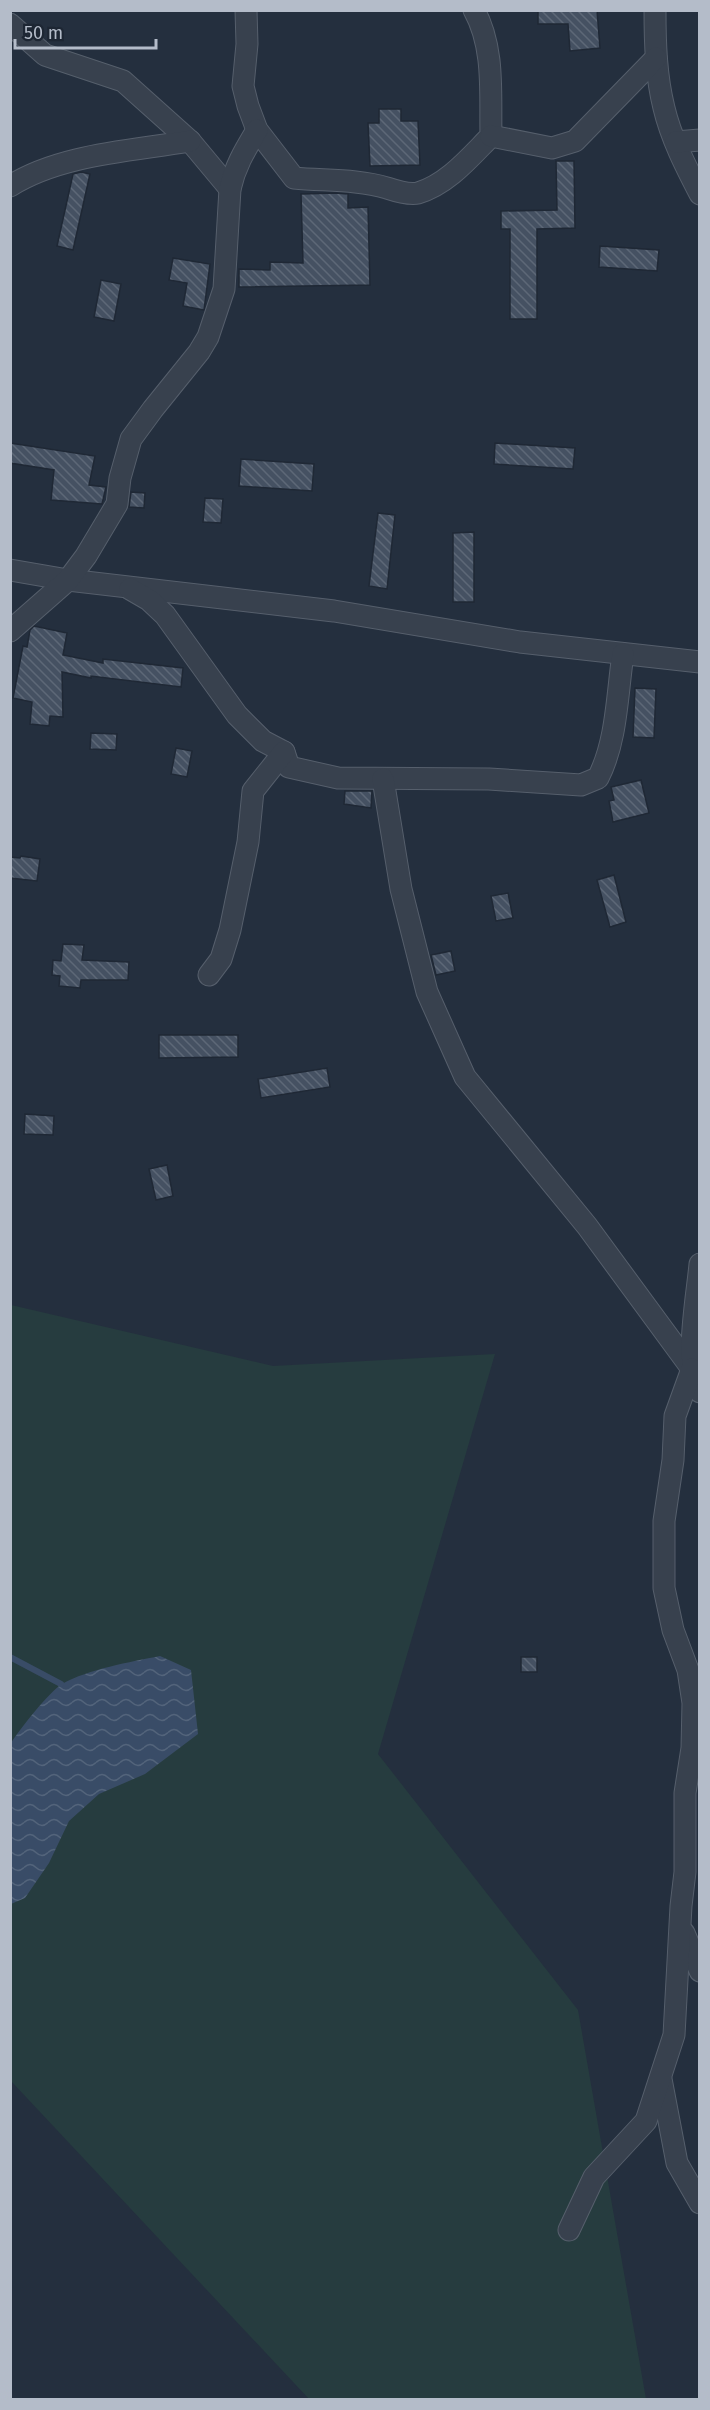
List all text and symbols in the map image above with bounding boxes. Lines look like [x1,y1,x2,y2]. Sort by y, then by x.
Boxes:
scale bar [15,12,156,50]
text: 50 m [24,22,63,44]

